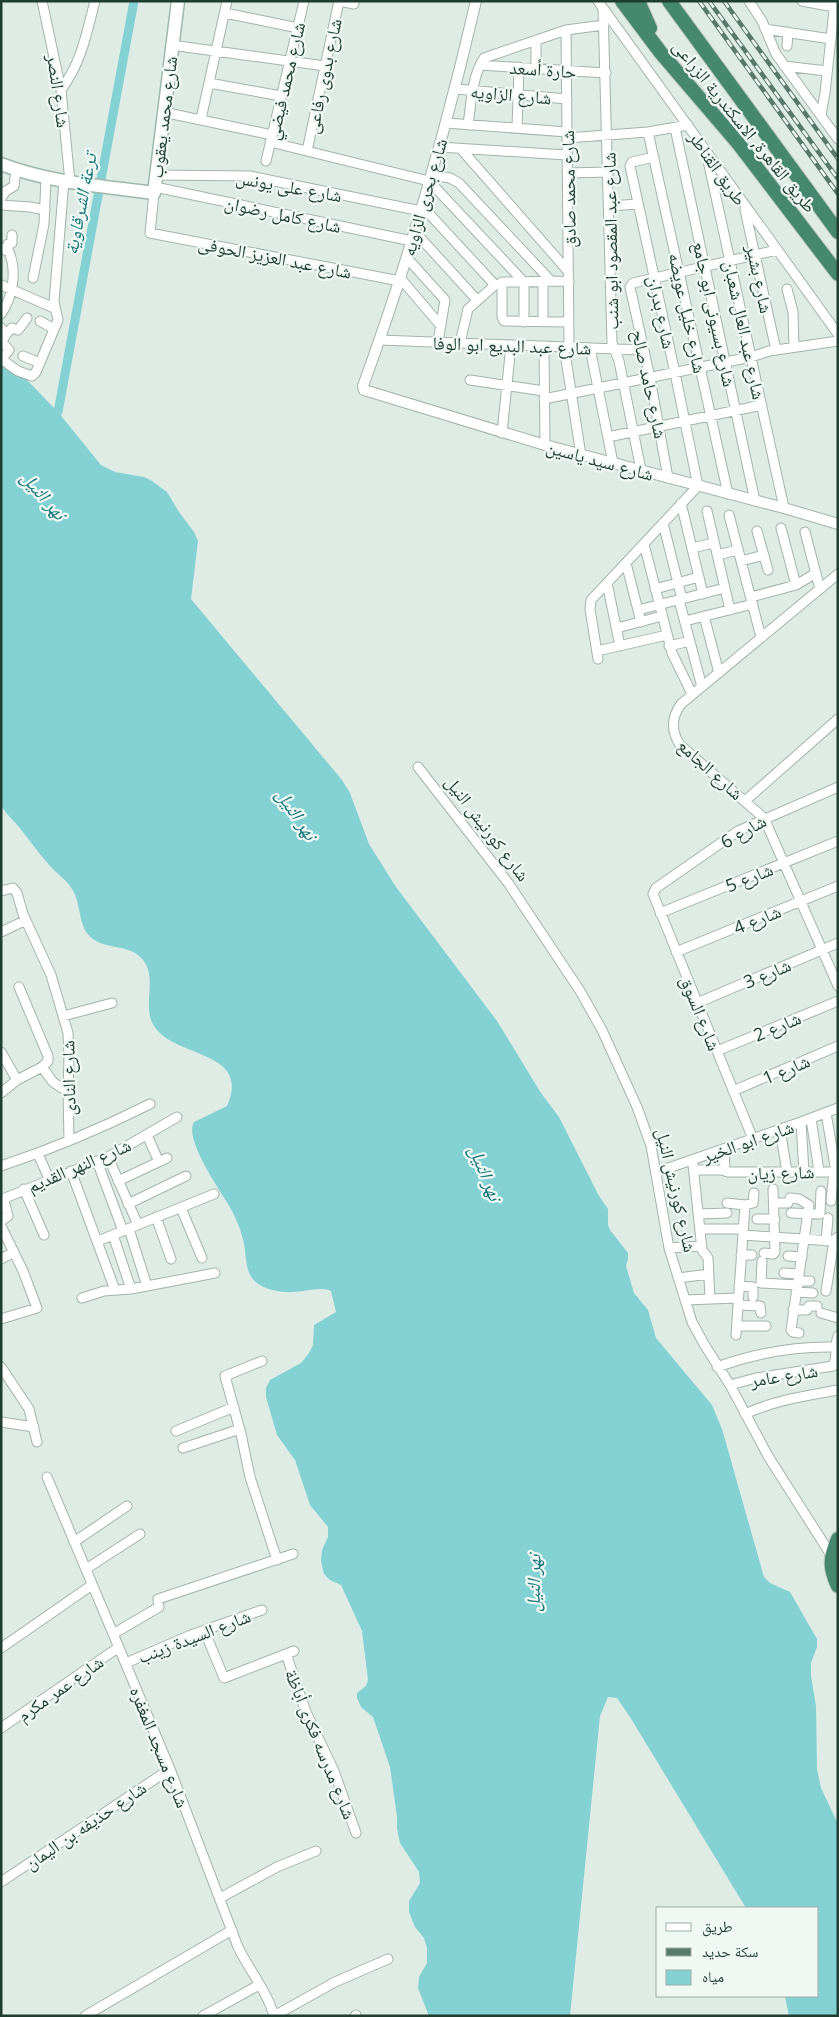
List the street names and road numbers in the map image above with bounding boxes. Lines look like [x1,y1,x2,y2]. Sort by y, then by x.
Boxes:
street label: شارع بدوى رفاعى [299,16,347,136]
street label: شارع محمد فيضي [260,20,314,143]
street label: طريق القاهرة, الاسكندرية الزراعى [668,35,822,217]
street label: شارع النصر [42,52,76,129]
street label: شارع محمد يعقوب [144,55,182,179]
street label: حارة أسعد [509,55,577,83]
street label: شارع الزاويه [469,79,553,109]
street label: طريق القناطر [683,125,752,210]
street label: شارع محمد صادق [555,130,581,248]
street label: شارع بحرى الزاويه [396,135,452,259]
street label: شارع عبد المقصود ابو شنب [596,152,624,330]
street label: شارع على يونس [234,165,344,207]
street label: شارع كامل رضوان [222,190,344,238]
street label: شارع عبد العزيز الحوفى [196,230,354,284]
street label: شارع بسيونى ابو جامع [687,239,742,389]
street label: شارع بشير [741,242,779,316]
street label: شارع خليل عويضه [664,251,712,375]
street label: شارع عبد العال شعبان [719,258,771,402]
street label: شارع بدران [643,273,681,351]
street label: شارع حامد صالح [626,327,673,441]
street label: شارع عبد البديع ابو الوفا [432,330,592,361]
street label: شارع سيد ياسين [544,434,656,486]
street label: شارع الجامع [672,733,749,806]
street label: شارع كورنيش النيل [440,770,536,886]
street label: شارع 6 [716,808,770,854]
street label: شارع 5 [722,857,776,897]
street label: شارع 4 [730,899,784,939]
street label: شارع 3 [740,952,794,994]
street label: شارع السوق [675,972,727,1054]
street label: شارع 2 [750,1005,804,1047]
street label: شارع النادى [55,1040,81,1116]
street label: شارع 1 [759,1048,813,1090]
street label: شارع ابو الخير [698,1114,797,1168]
street label: شارع كورنيش النيل [651,1126,703,1254]
street label: شارع النهر القديم [24,1132,135,1199]
street label: شارع زيان [747,1159,815,1185]
street label: شارع عامر [748,1358,819,1392]
street label: شارع السيدة زينب [134,1603,254,1669]
street label: شارع عمر مكرم [12,1650,108,1727]
street label: شارع مدرسه فكرى أباظة [280,1665,362,1823]
street label: شارع مسجد المغفره [125,1683,195,1811]
street label: شارع حذيفه بن اليمان [19,1775,151,1875]

